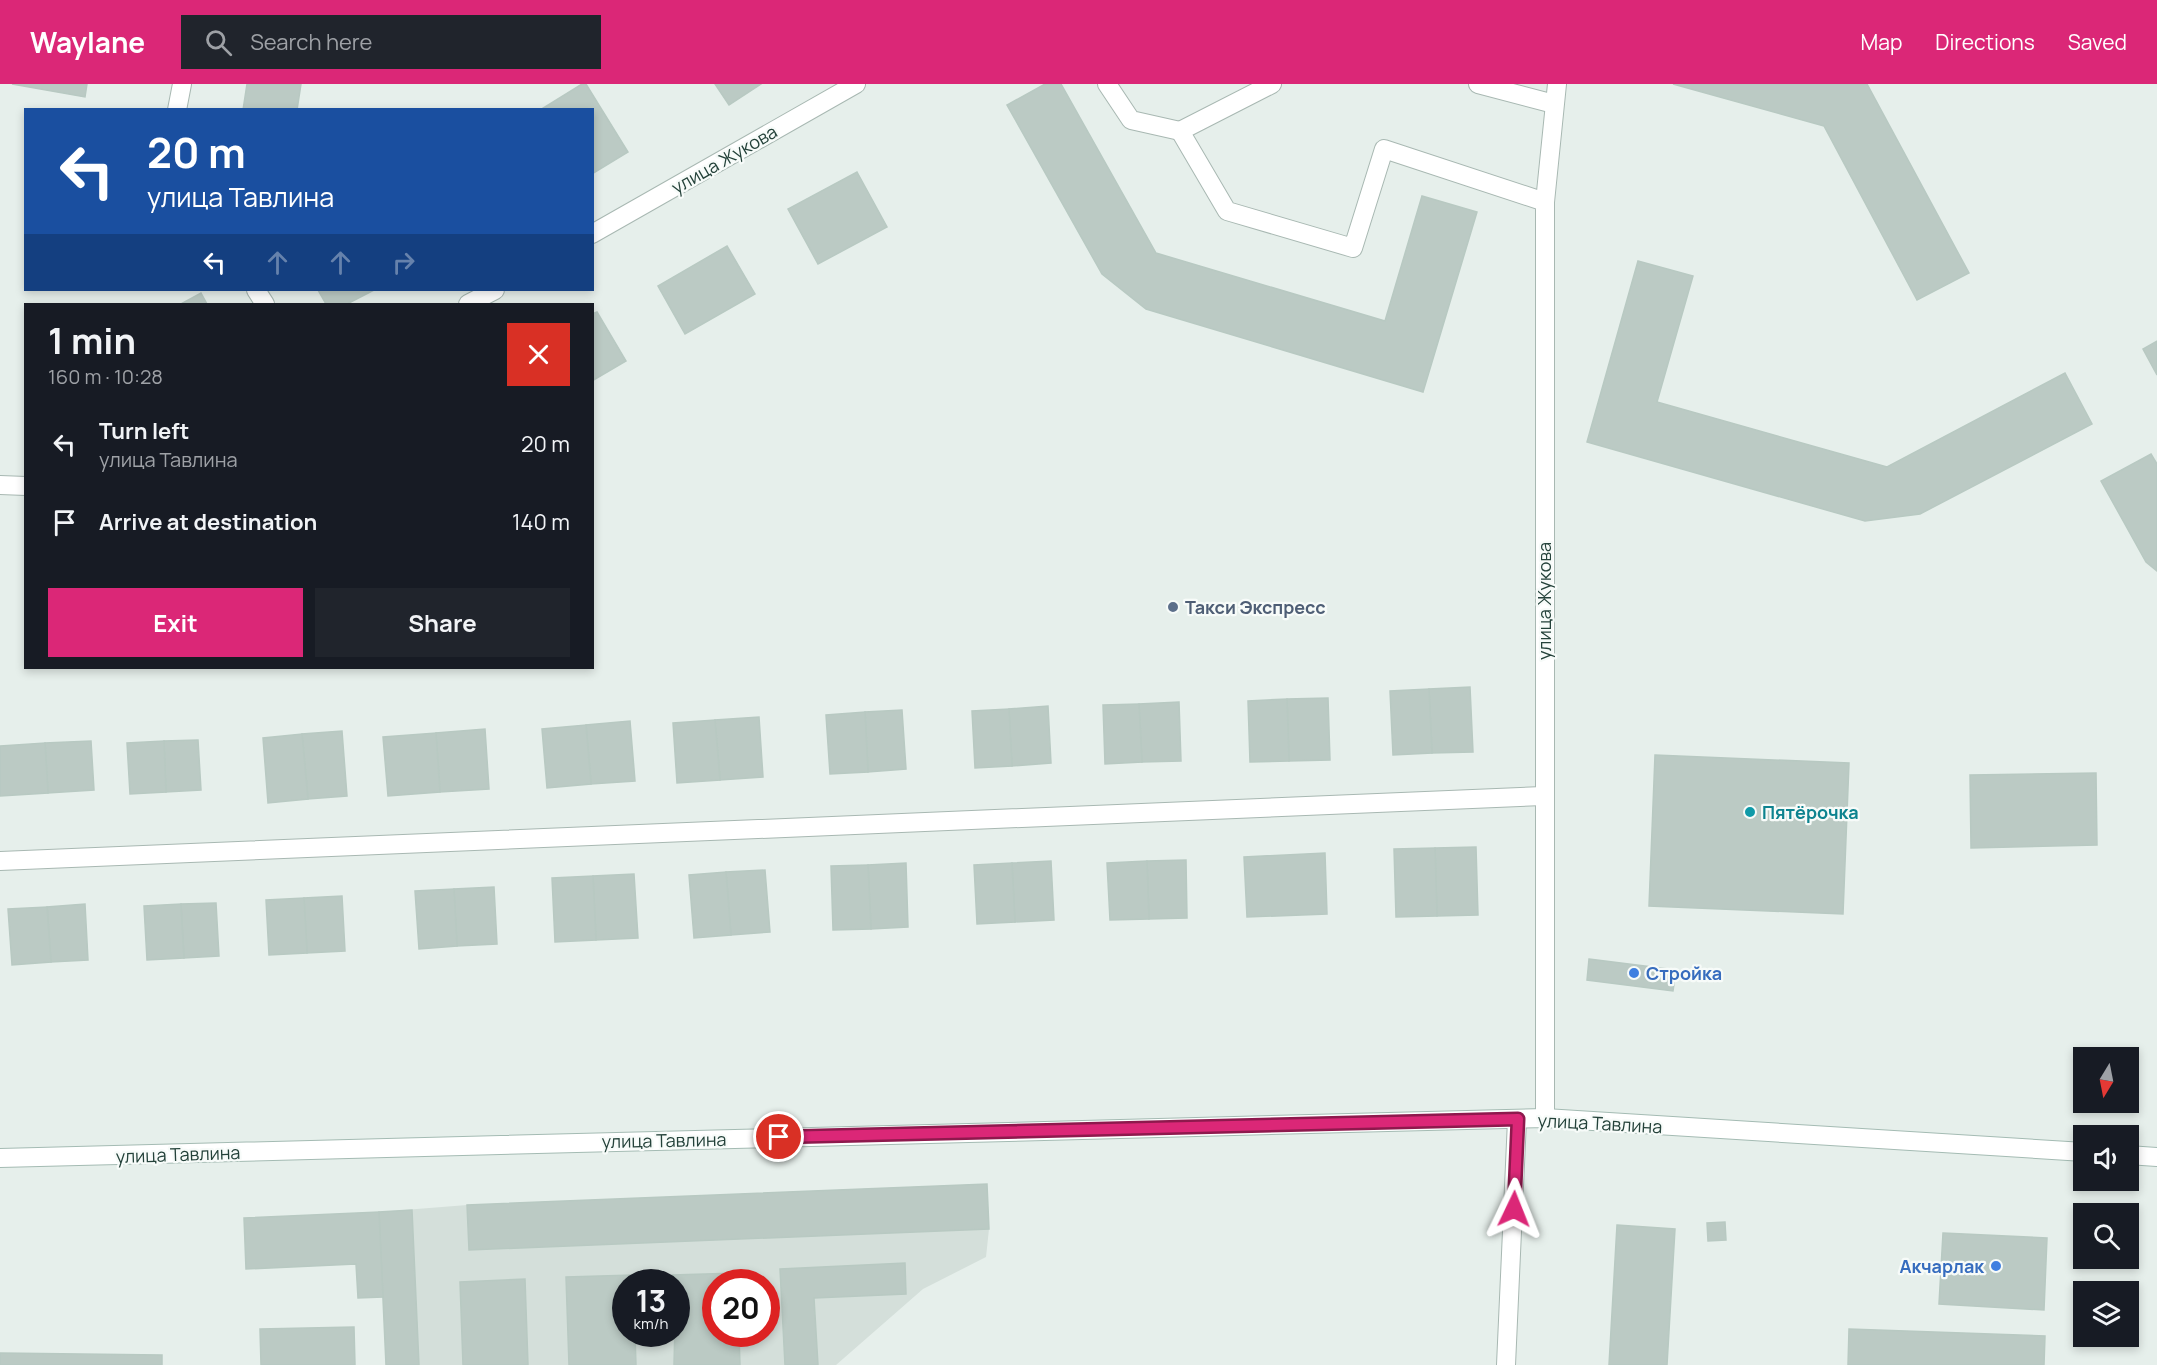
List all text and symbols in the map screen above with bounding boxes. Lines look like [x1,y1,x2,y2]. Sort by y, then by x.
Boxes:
search box [181,15,601,69]
text: Waylane [30,23,145,61]
icon: search [202,26,235,59]
text: Search here [250,27,372,57]
text: Map [1861,28,1902,56]
text: Directions [1935,28,2035,56]
text: Saved [2068,28,2127,56]
street label: улица Жукова [667,119,781,199]
text: 20 m [147,123,246,181]
icon: left [48,132,126,210]
text: улица Тавлина [147,178,334,215]
icon: left [198,246,231,279]
icon: ahead [261,246,294,279]
icon: ahead [324,246,357,279]
icon: right [387,246,420,279]
text: 1 min [48,316,136,365]
button: close [507,323,570,386]
text: 160 m · 10:28 [48,363,163,390]
text: Turn left [99,416,189,446]
icon: left [48,428,81,461]
text: 20 m [521,429,570,459]
text: улица Тавлина [99,446,238,473]
icon: arrive [48,506,81,539]
text: Arrive at destination [99,507,317,537]
text: 140 m [512,507,570,537]
street label: улица Жукова [1532,542,1556,660]
button: Exit [48,588,303,657]
button: Share [315,588,570,657]
place label: Такси Экспресс [1185,595,1326,619]
marker: Такси Экспресс [1166,600,1180,614]
place label: Пятёрочка [1762,800,1859,824]
marker: Пятёрочка [1743,805,1757,819]
place label: Стройка [1646,961,1722,985]
marker: Стройка [1627,966,1641,980]
north arrow [2073,1047,2139,1113]
map controls [2073,1047,2139,1347]
street label: улица Тавлина [1537,1108,1663,1138]
pin [753,1111,804,1162]
icon: arrive [762,1120,795,1153]
button: sound [2073,1125,2139,1191]
street label: улица Тавлина [601,1127,727,1153]
street label: улица Тавлина [115,1140,241,1168]
position arrow [1482,1177,1546,1241]
button: search [2073,1203,2139,1269]
place label: Акчарлак [1899,1254,1985,1278]
marker: Акчарлак [1989,1259,2003,1273]
speed limit sign: 20 [702,1269,780,1347]
text: 13 [636,1280,666,1321]
button: layers [2073,1281,2139,1347]
text: km/h [634,1313,668,1334]

